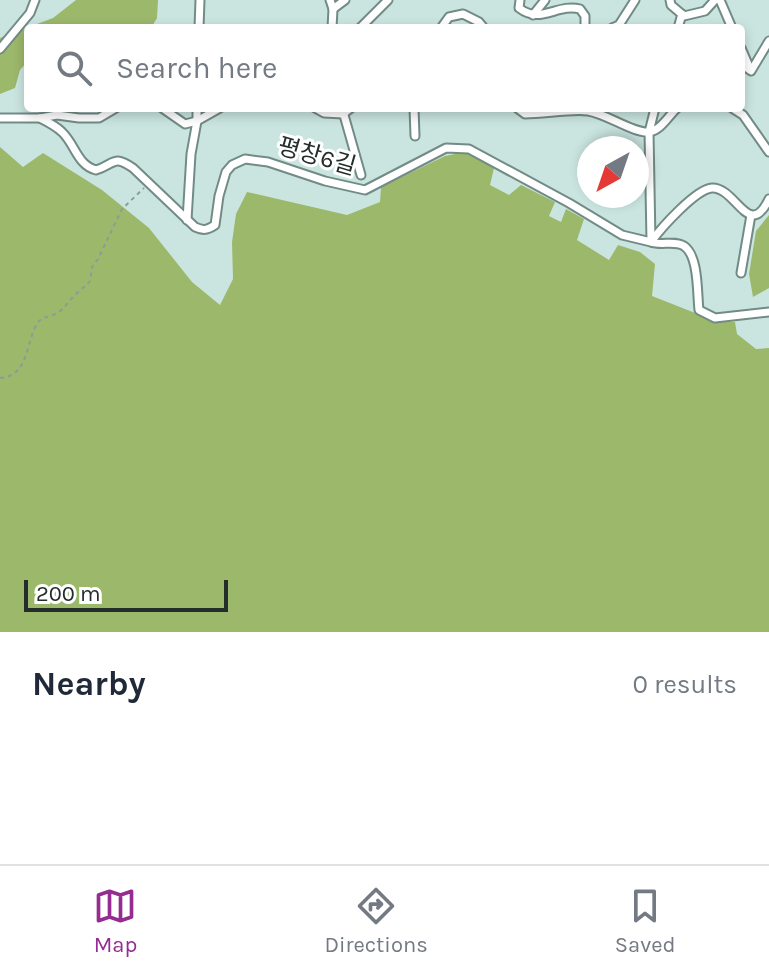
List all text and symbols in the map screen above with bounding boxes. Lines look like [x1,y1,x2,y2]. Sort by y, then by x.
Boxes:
search box [24,24,745,112]
icon: search [52,46,96,90]
text: Search here [116,50,277,86]
street label: 평창6길 [275,132,359,180]
north arrow [577,136,649,208]
scale bar [24,576,228,612]
text: 200 m [36,581,101,607]
text: Nearby [32,664,146,704]
text: 0 results [633,669,737,700]
tab: Map [93,884,137,958]
tab: Directions [324,884,428,958]
tab: Saved [615,884,676,958]

